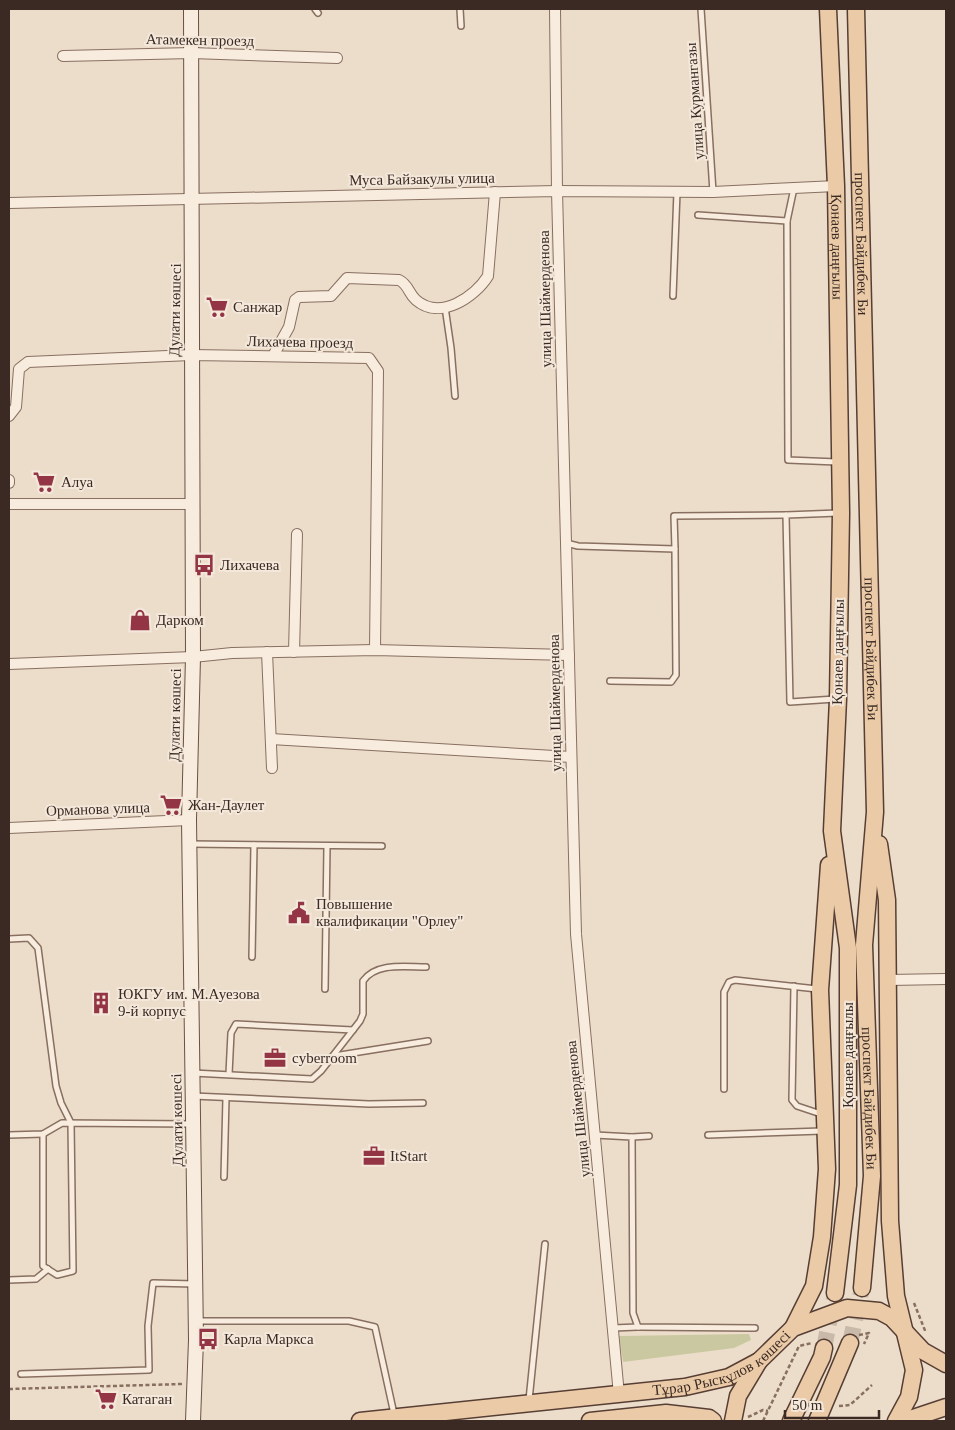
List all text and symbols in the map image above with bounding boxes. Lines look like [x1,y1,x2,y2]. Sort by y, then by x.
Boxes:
street label: Атамекен проезд [146,31,255,49]
street label: улица Курмангазы [683,42,707,160]
street label: Муса Байзакулы улица [349,170,495,188]
street label: проспект Байдибек Би [852,172,871,316]
street label: Қонаев даңғылы [828,194,846,300]
street label: улица Шаймерденова [536,230,554,368]
street label: Дулати көшесі [166,263,184,357]
supermarket icon: Санжар [204,294,230,320]
place label: Санжар [233,299,282,315]
street label: Лихачева проезд [247,333,354,351]
supermarket icon: Алуа [31,469,57,495]
place label: Алуа [61,474,94,490]
bus stop icon: Лихачева [191,552,217,578]
place label: Лихачева [220,557,280,573]
street label: проспект Байдибек Би [861,577,881,720]
street label: Қонаев даңғылы [829,599,847,705]
shop icon: Дарком [127,607,153,633]
place label: Дарком [156,612,204,628]
street label: улица Шаймерденова [546,634,564,772]
street label: Дулати көшесі [166,668,184,762]
supermarket icon: Жан-Даулет [158,792,184,818]
place label: Жан-Даулет [188,797,265,813]
street label: Орманова улица [46,799,151,819]
place label: Повышение квалификации "Орлеу" [316,896,463,929]
public building icon: Повышение квалификации "Орлеу" [286,900,312,926]
place label: ЮКГУ им. М.Ауезова 9-й корпус [118,986,260,1019]
building icon: ЮКГУ им. М.Ауезова 9-й корпус [88,990,114,1016]
street label: Қонаев даңғылы [840,1002,856,1108]
street label: проспект Байдибек Би [859,1026,880,1170]
street label: улица Шаймерденова [563,1039,593,1178]
office icon: cyberroom [262,1045,288,1071]
place label: cyberroom [292,1050,357,1066]
street label: Дулати көшесі [168,1073,186,1167]
office icon: ItStart [361,1143,387,1169]
place label: ItStart [390,1148,428,1164]
bus stop icon: Карла Маркса [195,1326,221,1352]
street label: Тұрар Рыскұлов көшесі [652,1327,793,1398]
place label: Карла Маркса [224,1331,314,1347]
supermarket icon: Катаган [93,1386,119,1412]
scale bar [785,1388,879,1420]
place label: Катаган [122,1391,172,1407]
text: 50 m [792,1397,823,1413]

